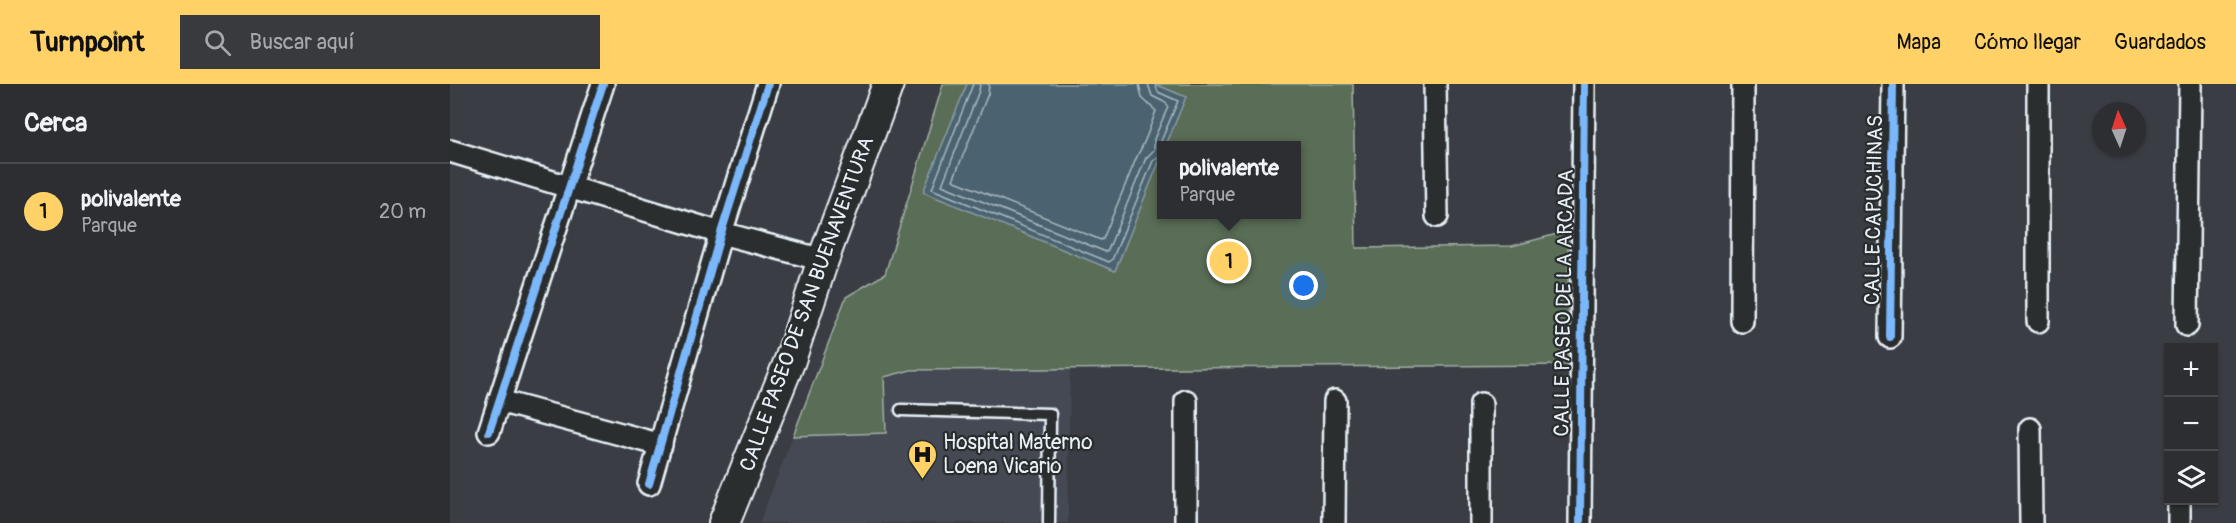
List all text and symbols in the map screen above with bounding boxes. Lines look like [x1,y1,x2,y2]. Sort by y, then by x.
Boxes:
search box [180,15,600,69]
text: Turnpoint [30,25,144,60]
icon: search [201,26,234,59]
text: Buscar aquí [249,28,355,56]
text: Mapa [1896,29,1941,56]
text: Cómo llegar [1974,29,2081,56]
text: Guardados [2114,29,2206,56]
north arrow [2092,102,2146,156]
text: Cerca [24,107,87,139]
street label: CALLE CAPUCHINAS [1859,115,1889,305]
street label: CALLE PASEO DE SAN BUENAVENTURA [734,133,880,475]
popup [1157,141,1301,219]
text: polivalente [1179,154,1279,182]
street label: CALLE PASEO DE LA ARCADA [1548,169,1580,437]
text: Parque [1179,182,1235,207]
text: polivalente [81,185,181,213]
text: 1 [40,199,47,224]
text: 20 m [379,199,426,224]
text: Parque [81,213,137,238]
pin: 1 [1210,238,1248,284]
your location [1289,271,1318,300]
map controls [2164,343,2218,505]
button: + [2164,343,2218,397]
button: − [2164,397,2218,451]
place label: Hospital Materno Loena Vicario [943,429,1093,480]
hospital icon: Hospital Materno Loena Vicario [906,438,938,480]
button: layers [2164,451,2218,505]

